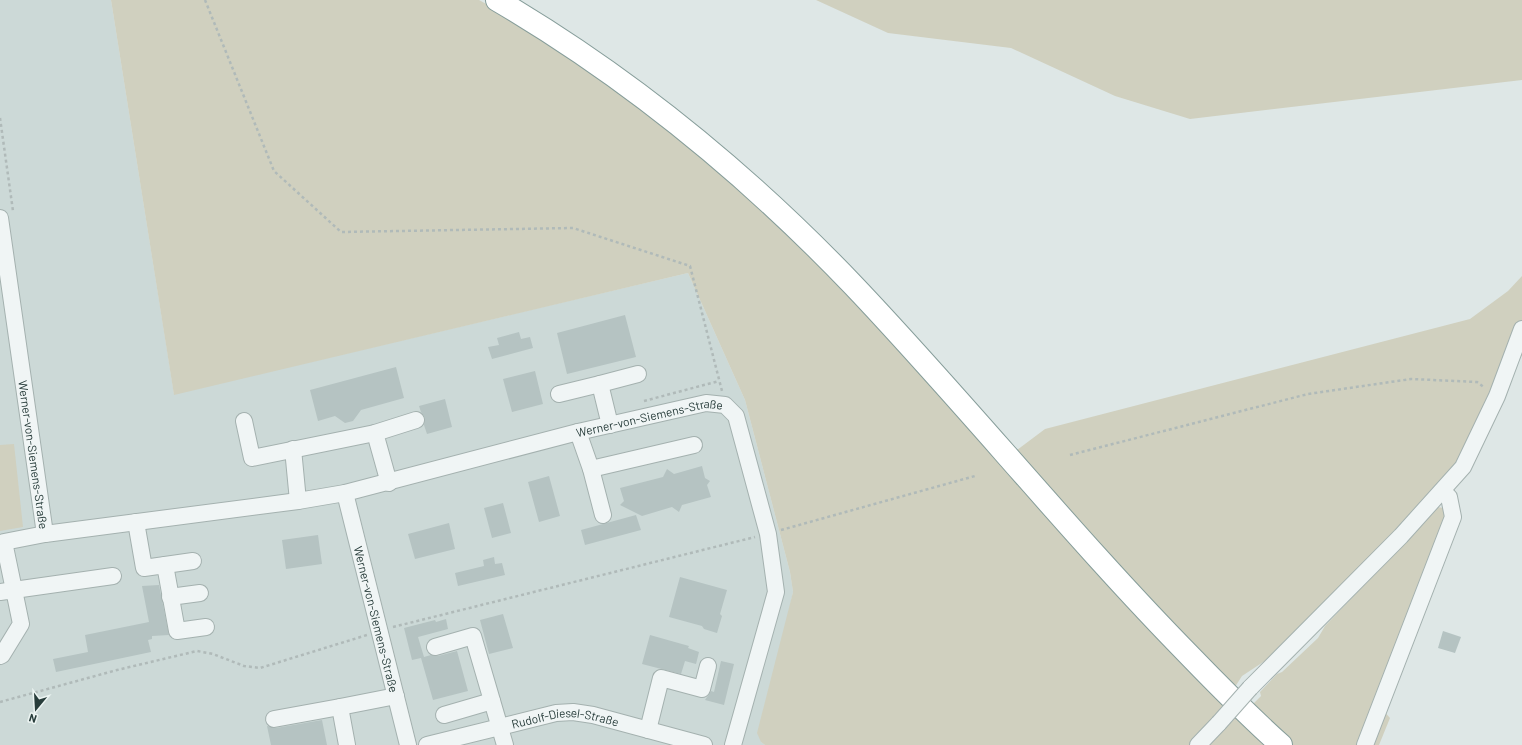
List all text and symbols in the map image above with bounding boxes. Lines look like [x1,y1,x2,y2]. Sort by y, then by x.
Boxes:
street label: Werner-von-Siemens-Straße [16,379,51,530]
street label: Werner-von-Siemens-Straße [575,396,724,439]
street label: Werner-von-Siemens-Straße [352,545,402,694]
north arrow [16,689,56,729]
street label: Rudolf-Diesel-Straße [510,705,621,731]
text: N [27,712,38,726]

